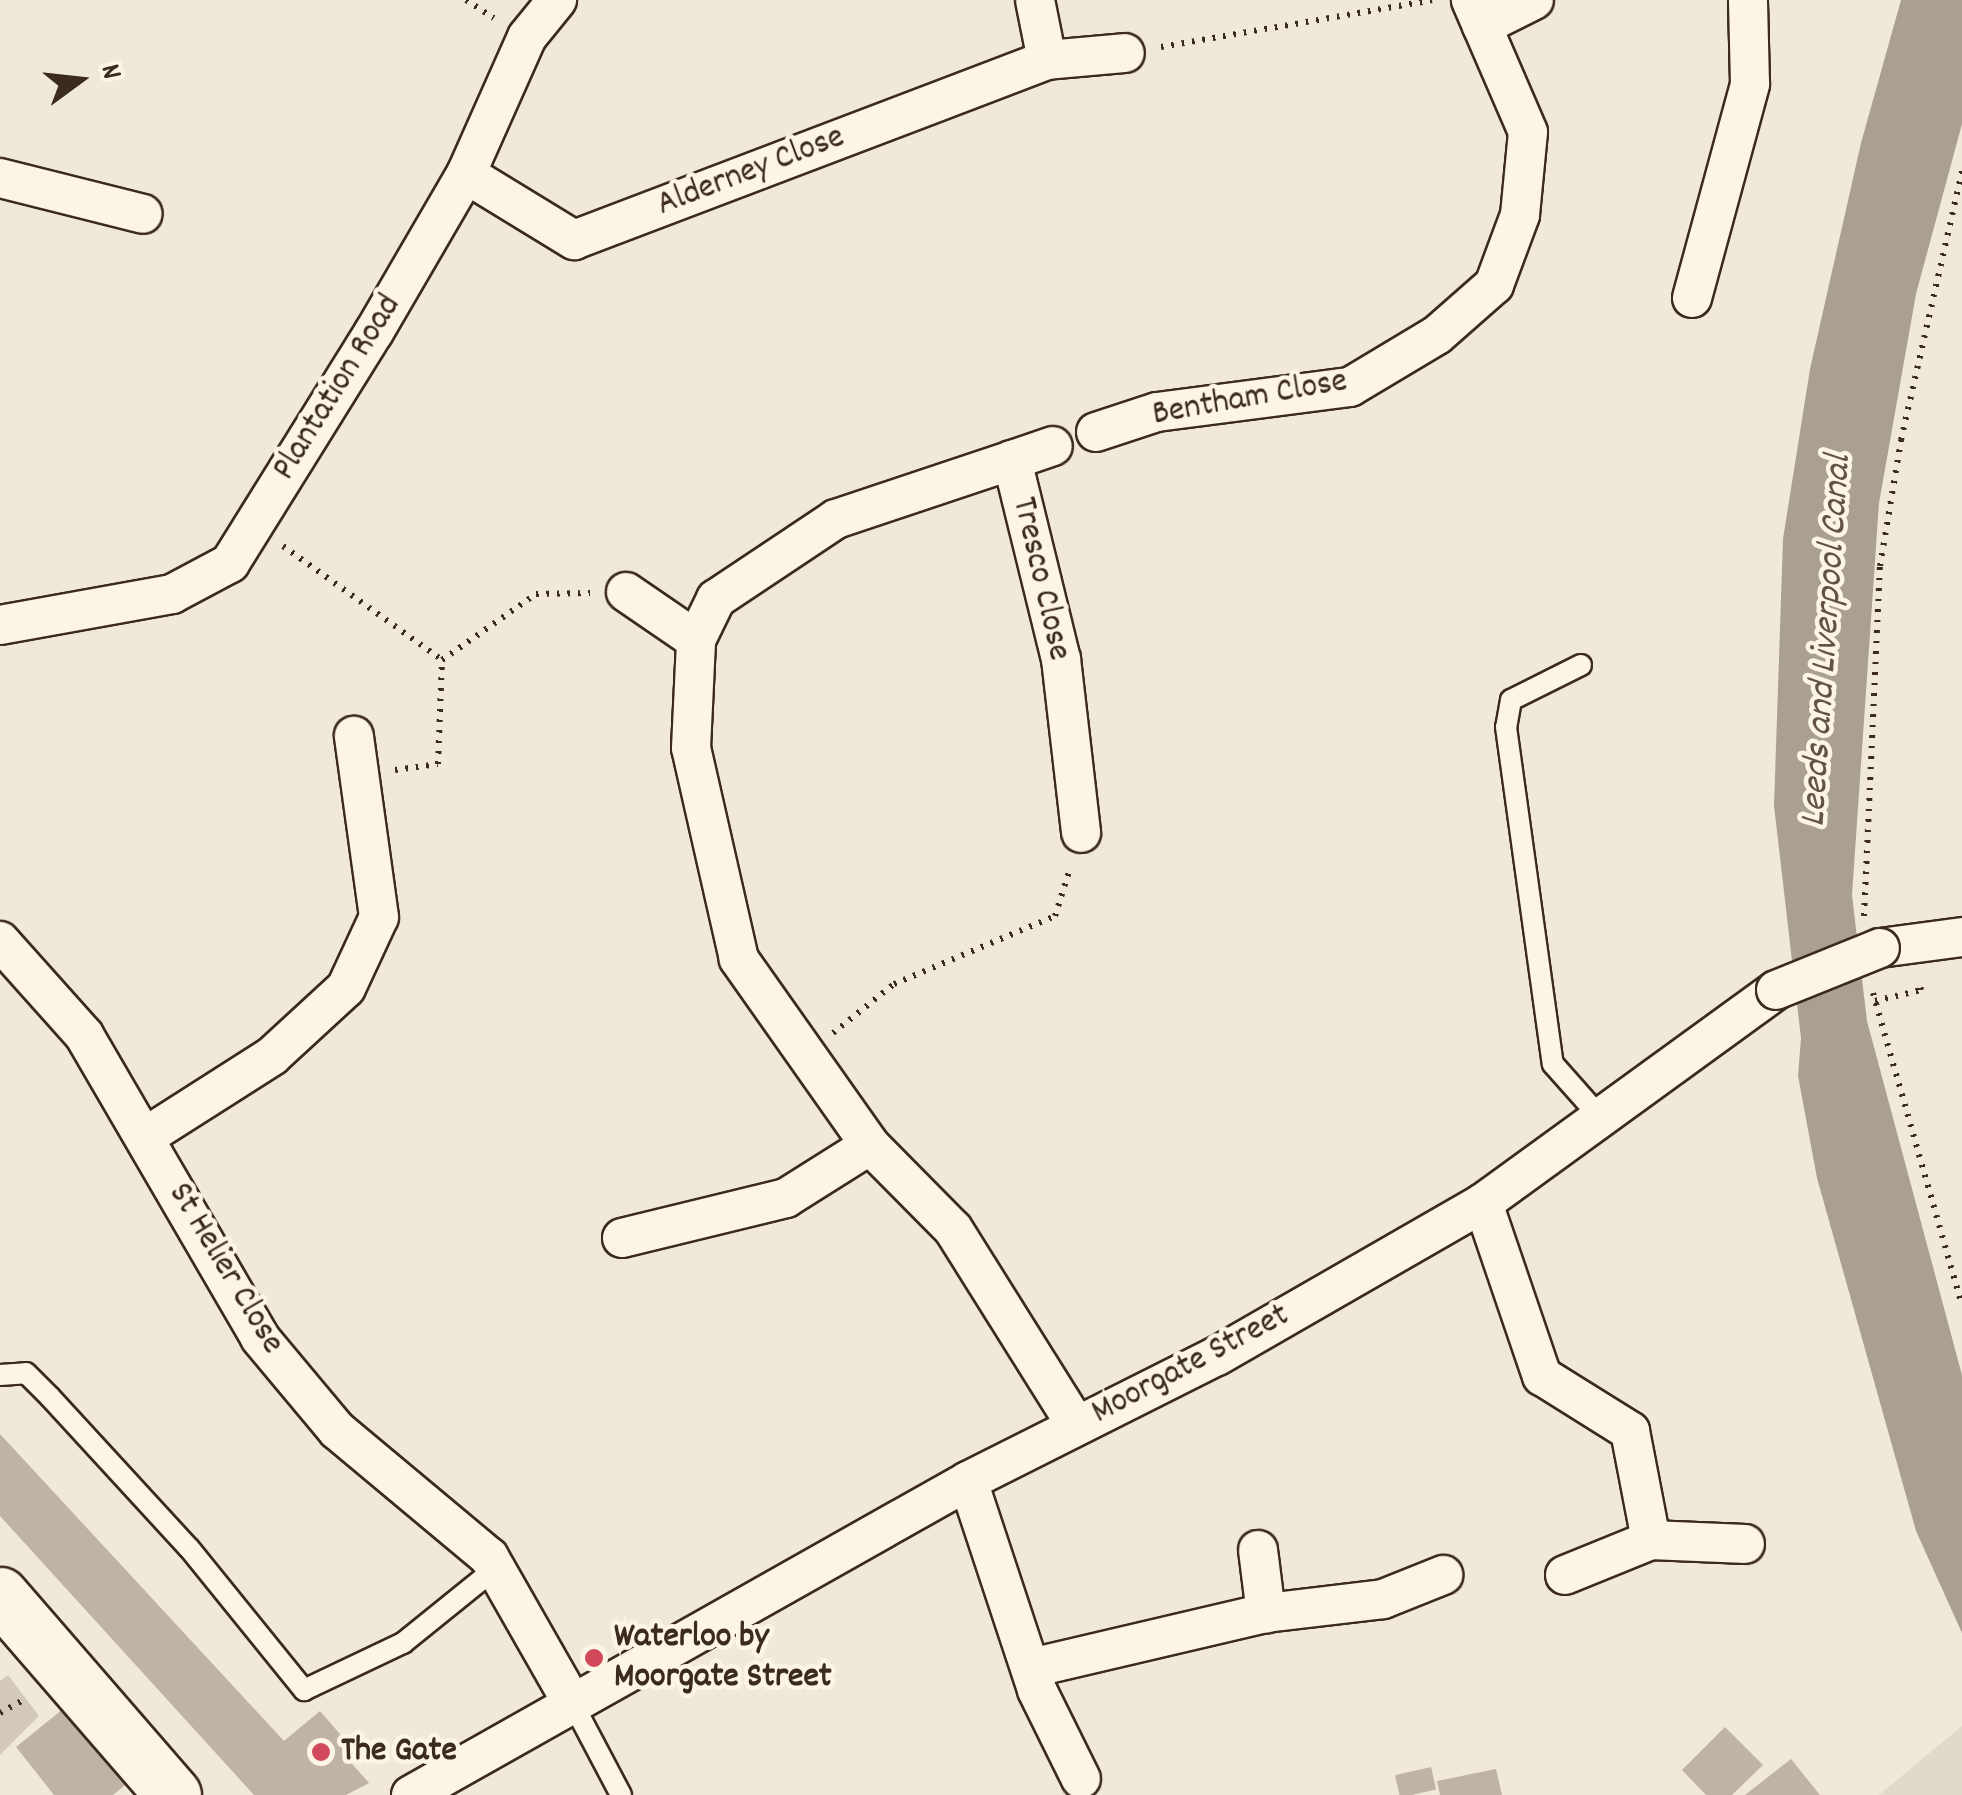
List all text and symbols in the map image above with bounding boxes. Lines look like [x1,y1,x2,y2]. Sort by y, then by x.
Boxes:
north arrow [30,30,130,130]
text: N [88,60,130,84]
street label: Alderney Close [651,117,851,227]
street label: Plantation Road [264,288,412,488]
street label: Bentham Close [1149,361,1351,437]
water label: Leeds and Liverpool Canal [1792,454,1864,828]
street label: Tresco Close [1001,493,1079,665]
street label: St Helier Close [158,1176,292,1362]
street label: Moorgate Street [1085,1295,1297,1435]
place label: Waterloo by Moorgate Street [614,1617,832,1699]
marker: Waterloo by Moorgate Street [583,1647,605,1669]
place label: The Gate [341,1731,457,1773]
marker: The Gate [310,1741,332,1763]

